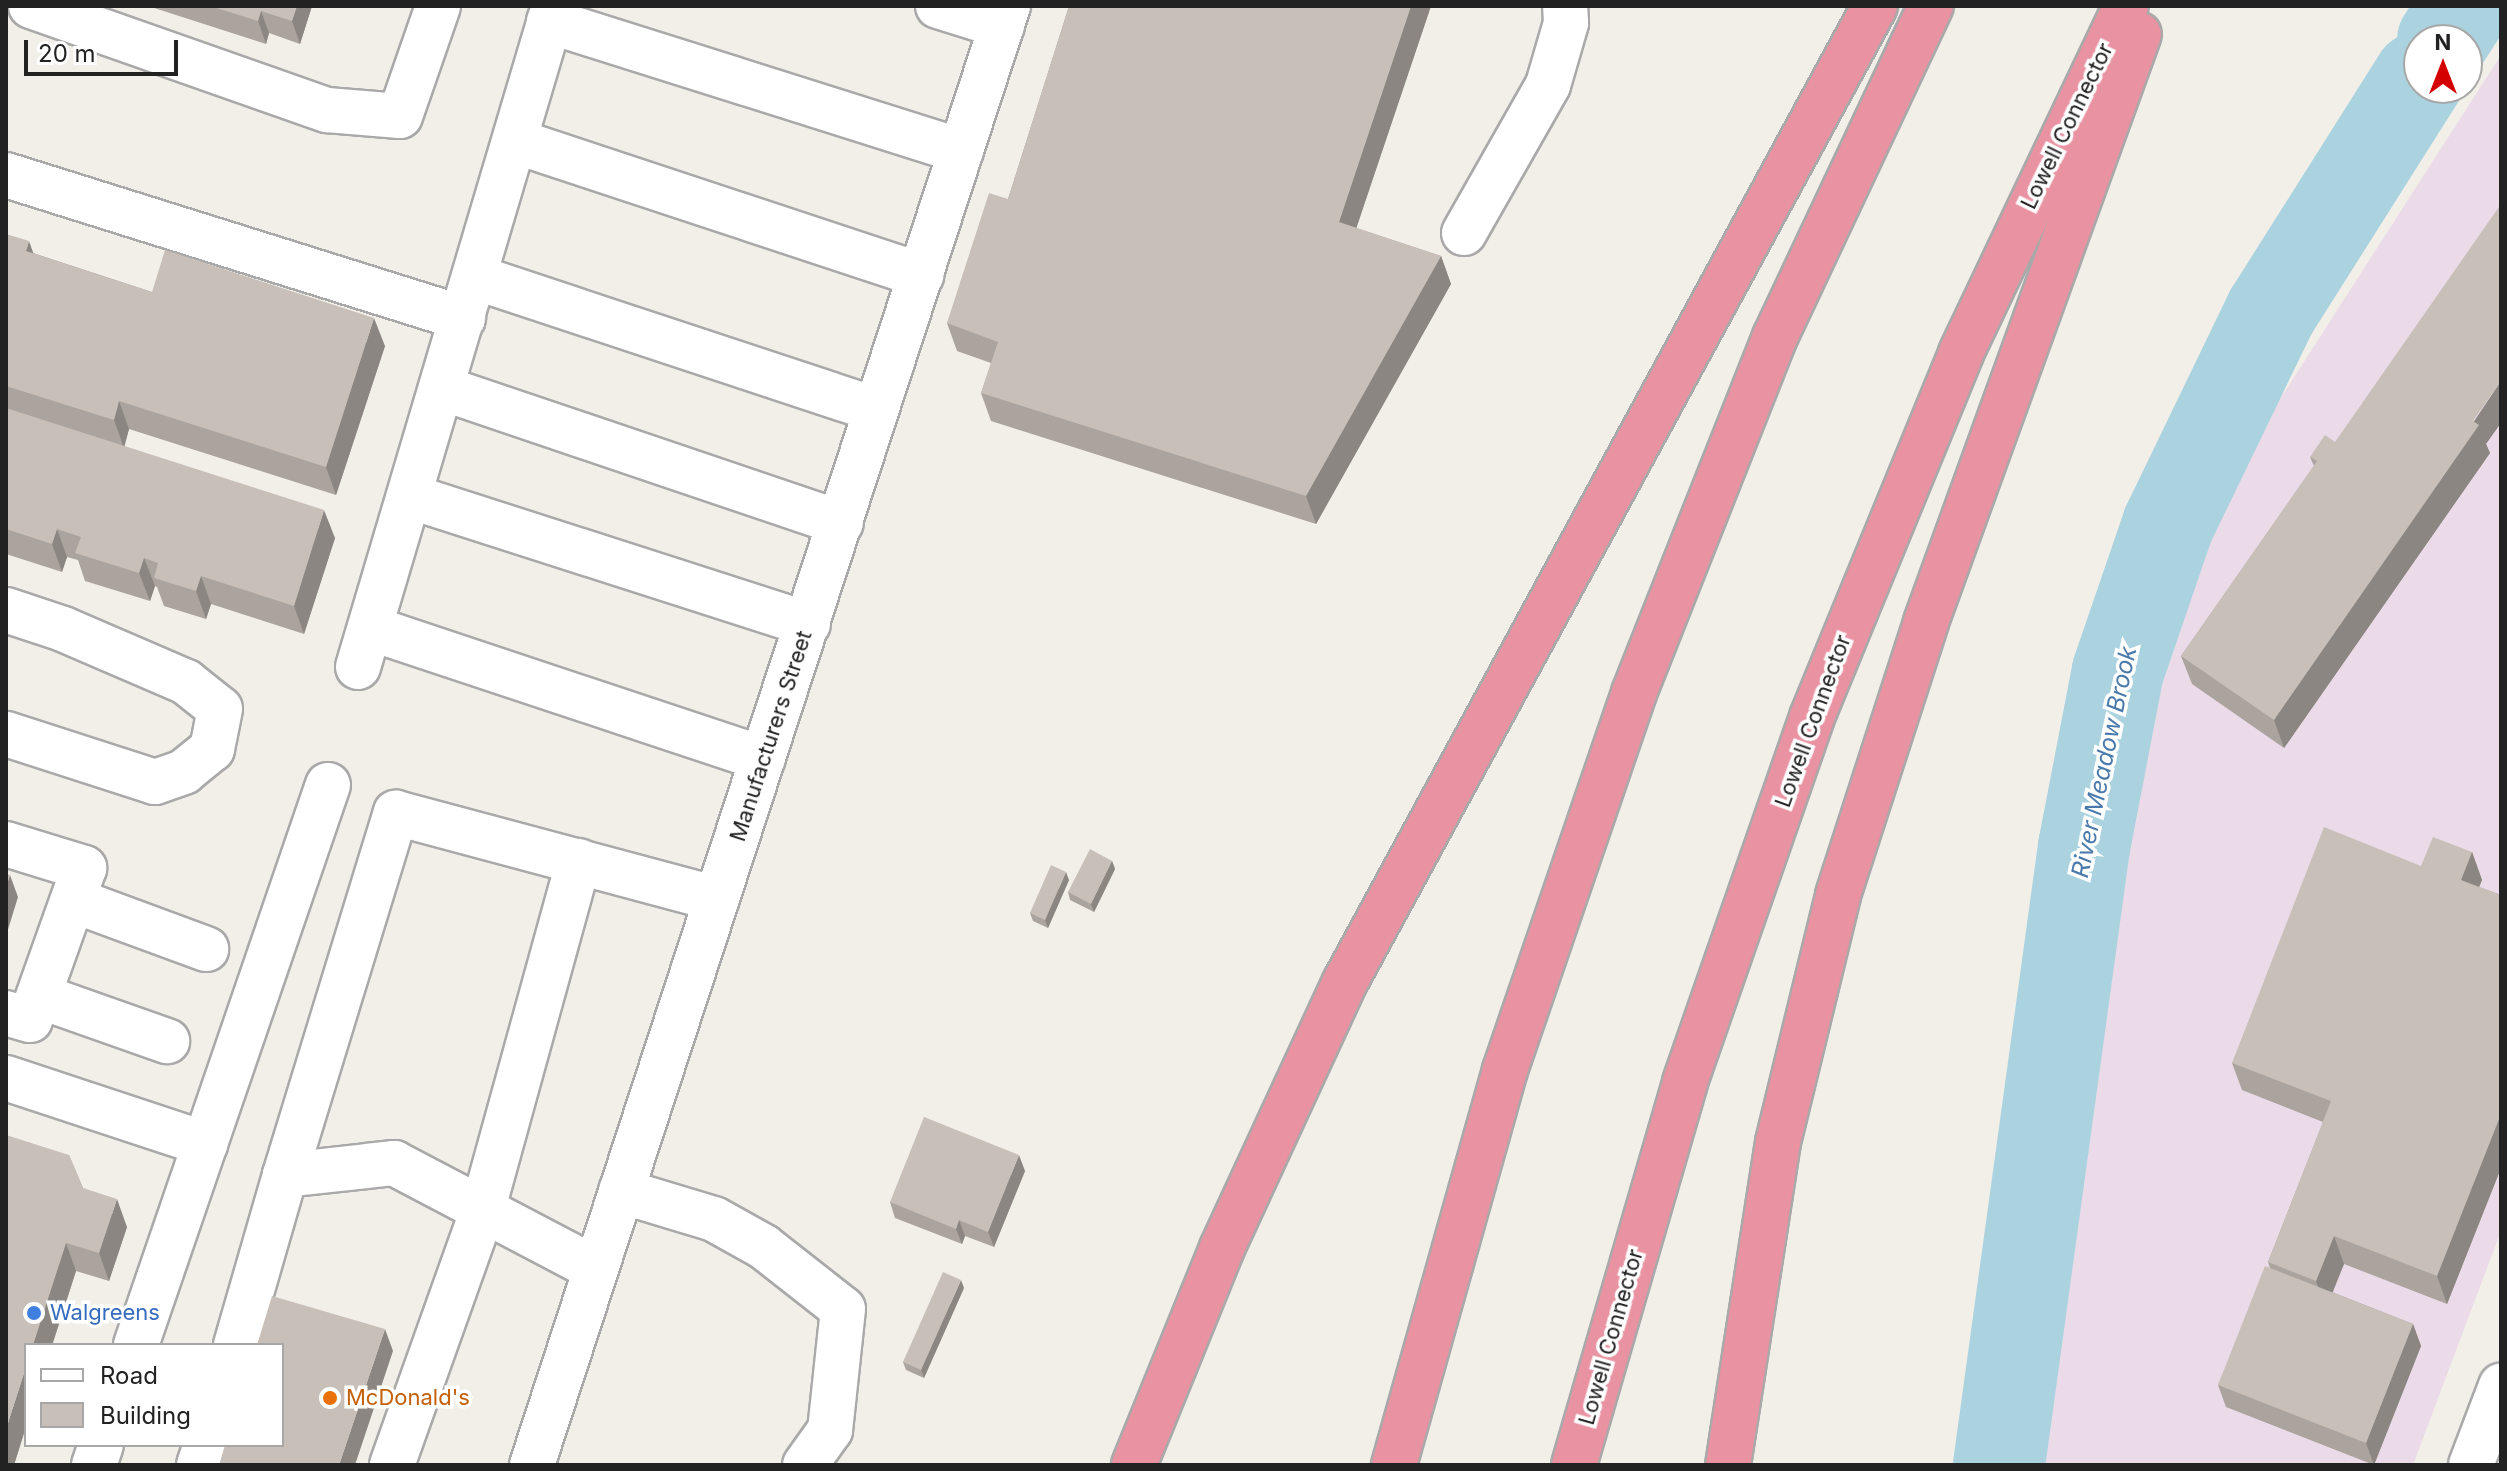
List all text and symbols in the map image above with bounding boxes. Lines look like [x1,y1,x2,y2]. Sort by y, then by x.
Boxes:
scale bar [28,24,182,74]
north arrow [2403,24,2483,104]
text: N [2435,29,2451,55]
text: 20 m [38,39,96,68]
street label: Lowell Connector [2015,39,2119,213]
street label: Manufacturers Street [724,627,818,845]
street label: Lowell Connector [1770,631,1856,811]
water label: River Meadow Brook [2065,644,2143,880]
street label: Lowell Connector [1573,1246,1649,1428]
place label: Walgreens [50,1300,160,1326]
marker: Walgreens [25,1304,43,1322]
legend [24,1343,284,1447]
text: Road [100,1361,158,1390]
place label: McDonald's [346,1385,470,1411]
marker: McDonald's [321,1389,339,1407]
text: Building [100,1401,191,1430]

